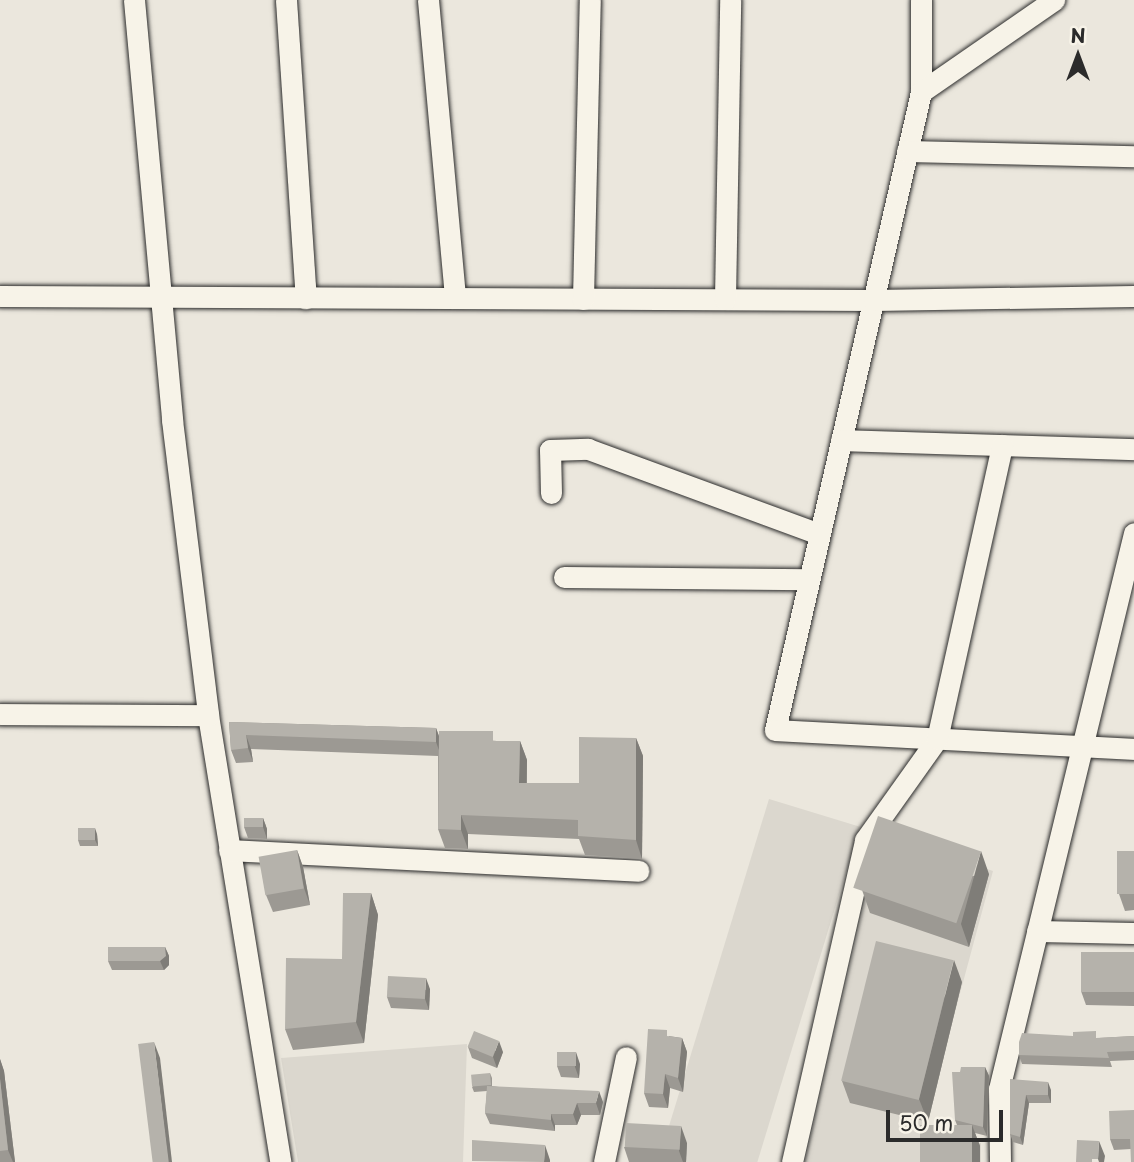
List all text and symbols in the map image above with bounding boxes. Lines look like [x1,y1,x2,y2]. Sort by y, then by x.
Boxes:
north arrow [1043,21,1113,91]
text: N [1070,21,1086,49]
scale bar [889,1096,1006,1140]
text: 50 m [899,1106,953,1138]

